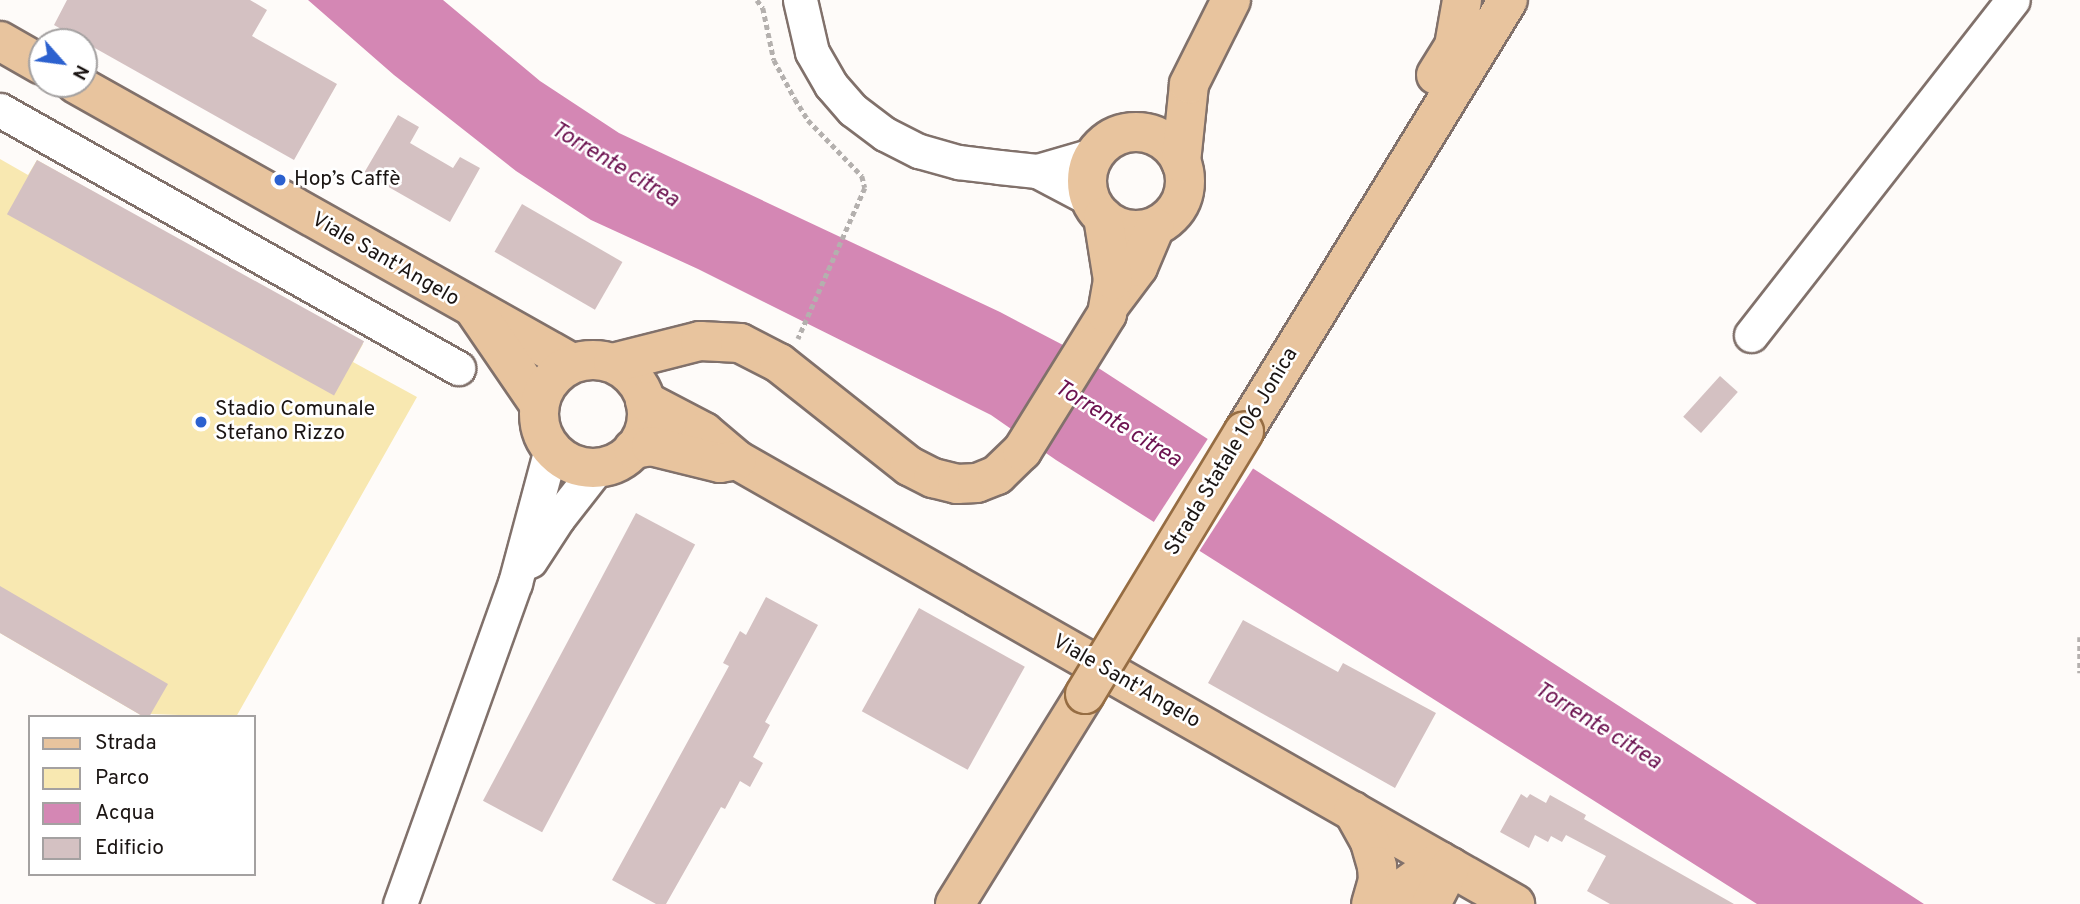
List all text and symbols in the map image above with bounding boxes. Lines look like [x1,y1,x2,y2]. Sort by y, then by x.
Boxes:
north arrow [28,28,98,98]
text: N [66,60,94,84]
water label: Torrente citrea [545,117,683,215]
place label: Hop’s Caffè [294,167,400,193]
marker: Hop’s Caffè [272,172,288,188]
street label: Viale Sant'Angelo [307,208,463,312]
street label: Strada Statale 106 Jonica [1160,343,1304,561]
water label: Torrente citrea [1048,375,1186,475]
place label: Stadio Comunale Stefano Rizzo [215,397,375,447]
marker: Stadio Comunale Stefano Rizzo [193,414,209,430]
street label: Viale Sant'Angelo [1048,630,1204,734]
water label: Torrente citrea [1528,677,1666,777]
legend [28,715,256,876]
text: Strada [95,730,156,757]
text: Parco [95,765,149,792]
text: Acqua [95,800,155,827]
text: Edificio [95,835,164,862]

